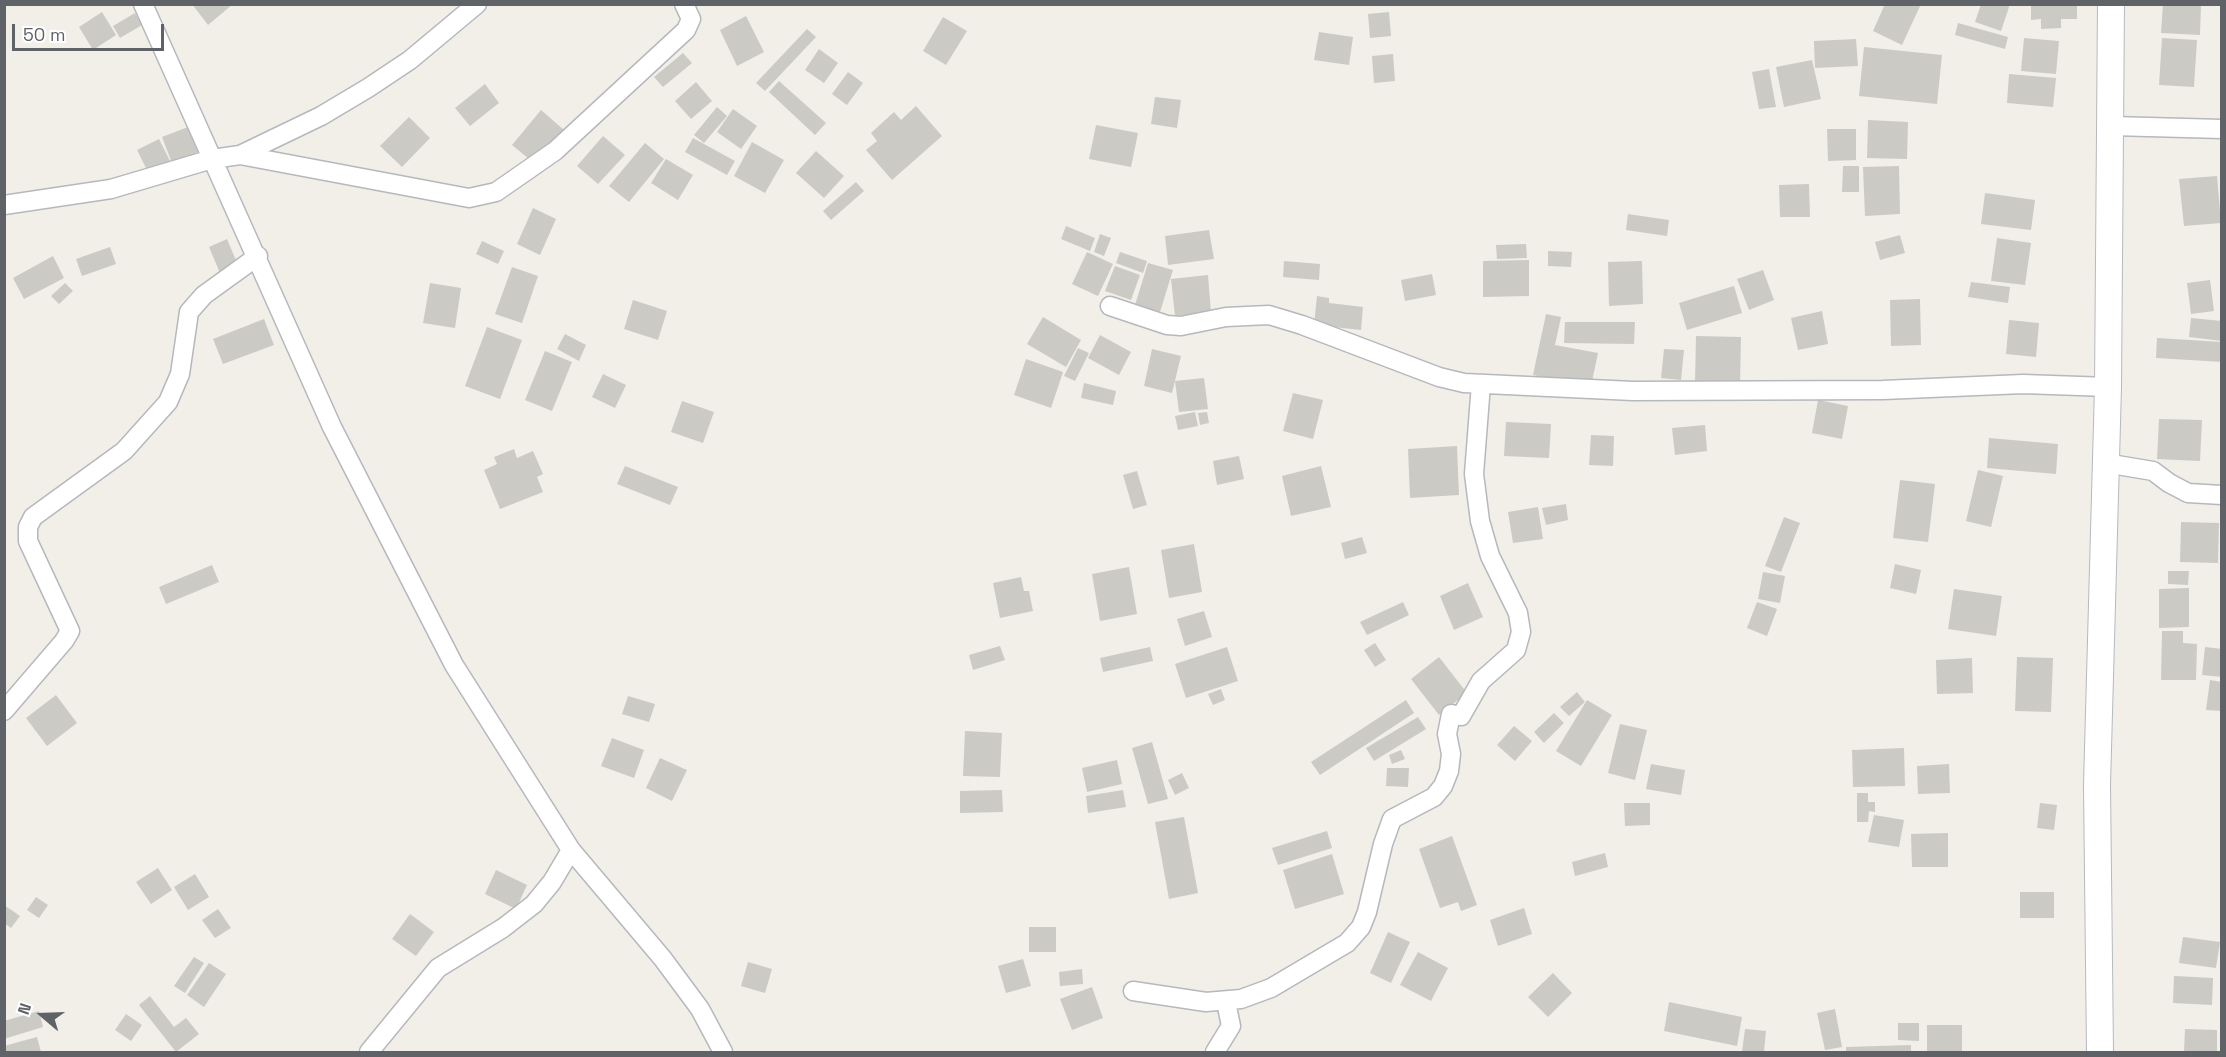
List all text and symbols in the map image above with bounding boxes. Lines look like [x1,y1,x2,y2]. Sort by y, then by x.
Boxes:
scale bar [15,12,166,50]
text: 50 m [23,23,65,46]
north arrow [12,985,72,1045]
text: N [13,1000,36,1017]

